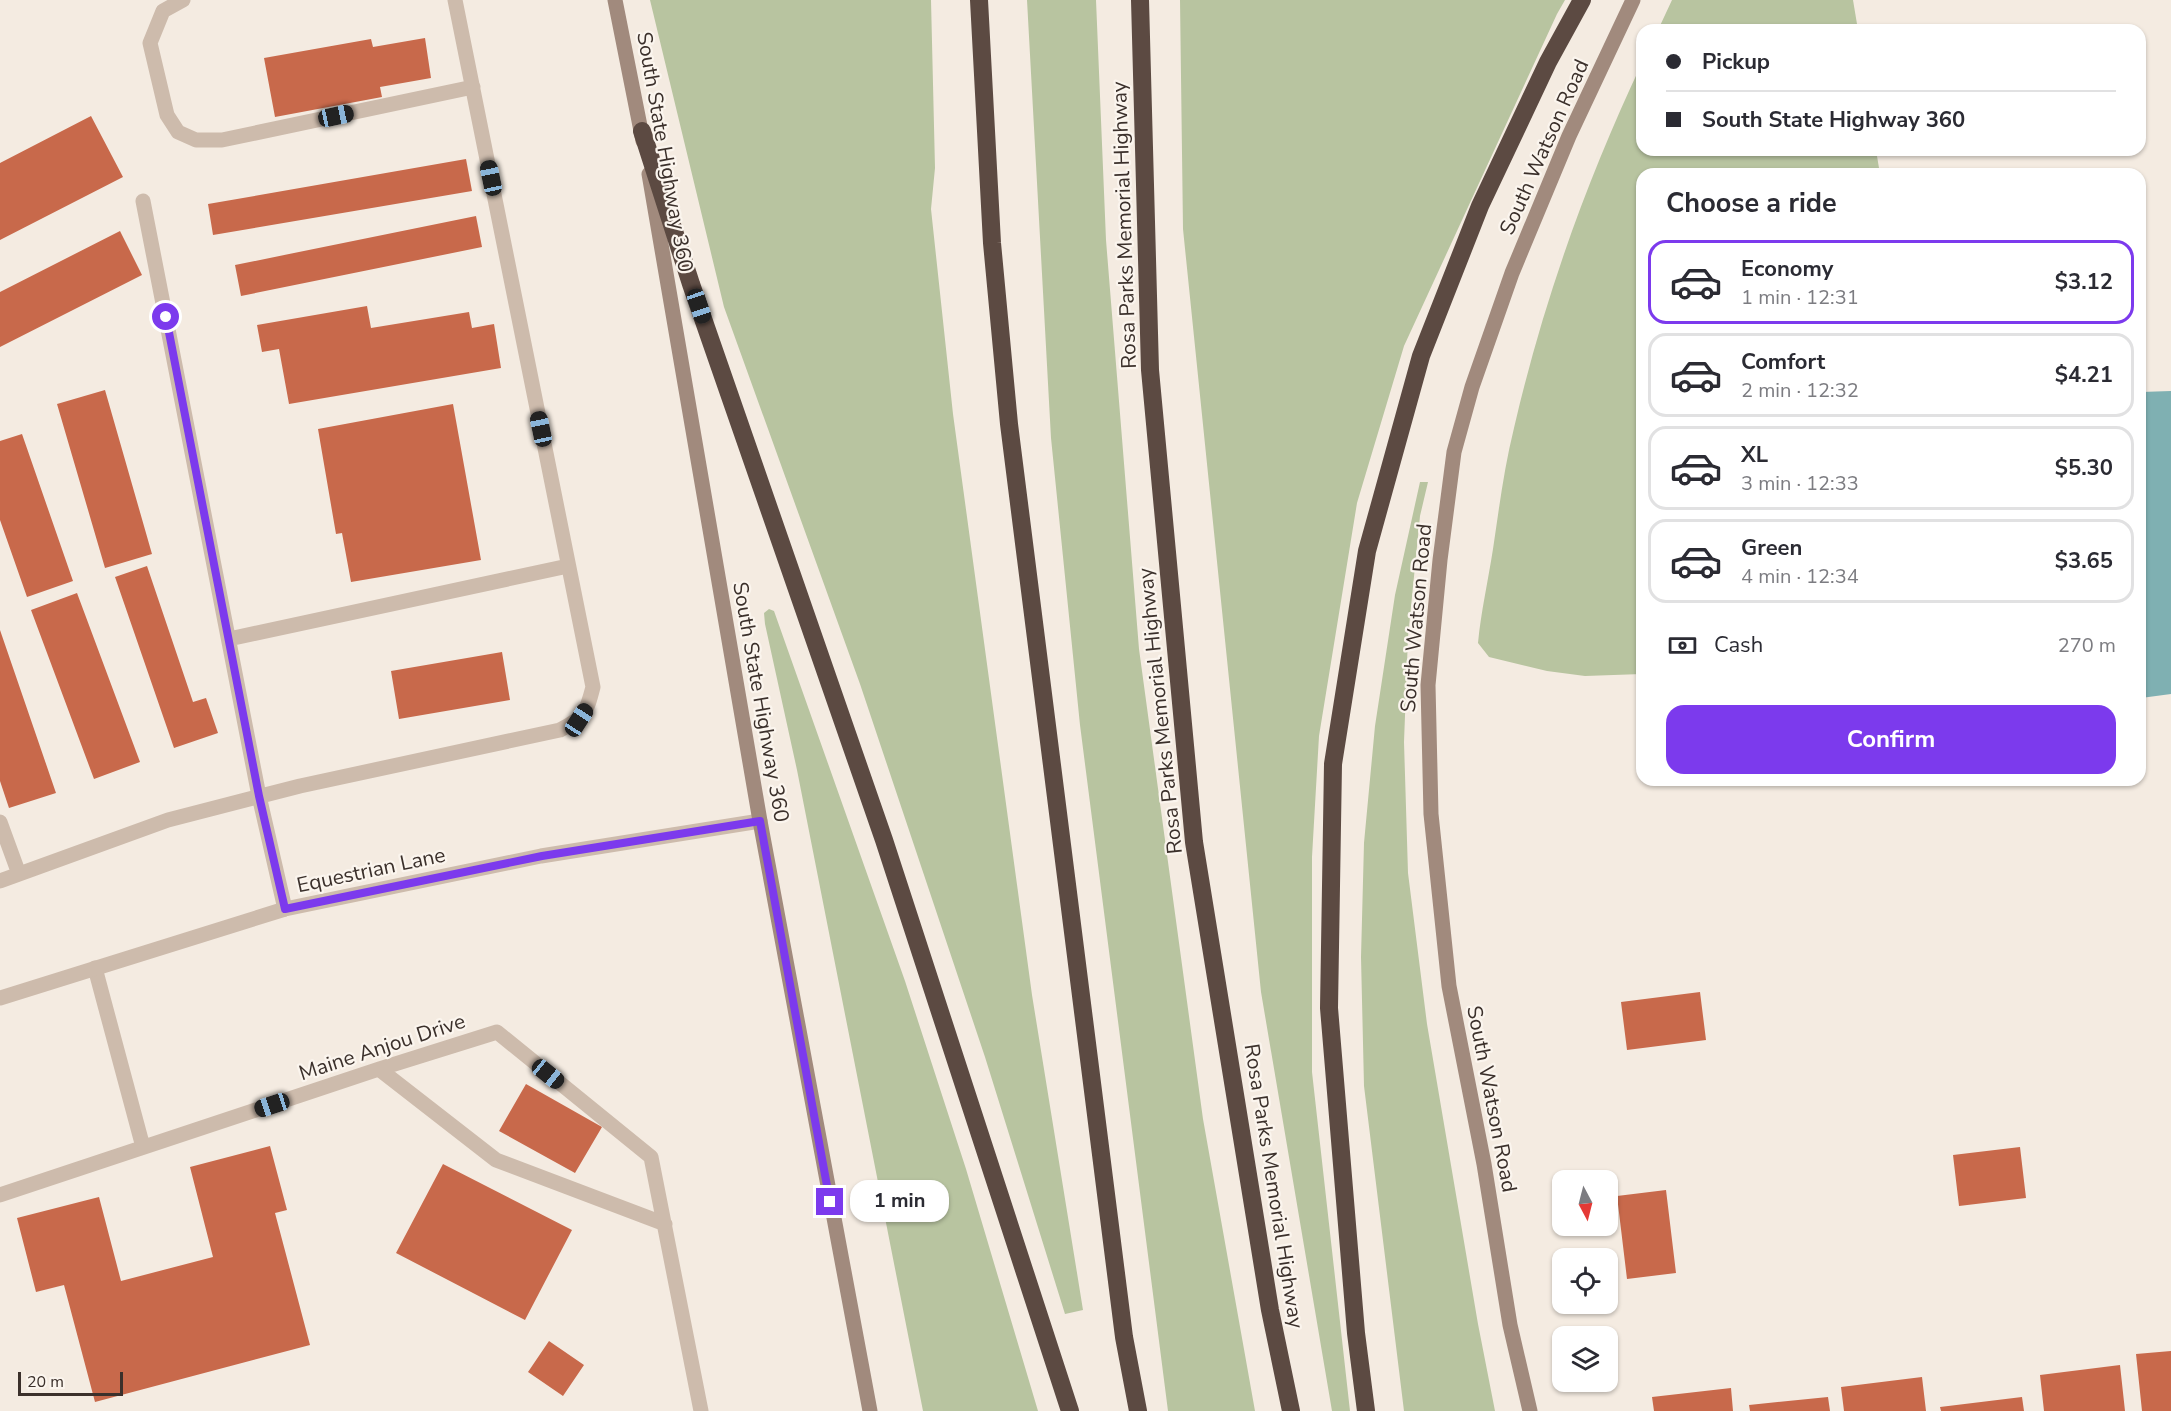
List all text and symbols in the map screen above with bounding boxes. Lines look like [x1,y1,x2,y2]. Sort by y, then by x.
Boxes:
street label: South State Highway 360 [630,30,700,274]
text: Pickup [1702,47,1770,77]
street label: South Watson Road [1493,55,1595,239]
street label: Rosa Parks Memorial Highway [1105,81,1143,369]
car [317,103,355,129]
text: South State Highway 360 [1702,105,1965,135]
car [478,159,504,197]
text: Choose a ride [1666,185,1837,222]
text: Economy [1741,254,1833,284]
icon: car [1669,255,1723,309]
text: $3.12 [2055,267,2113,297]
text: 1 min · 12:31 [1741,284,1859,311]
car [685,286,713,326]
route start [152,303,179,330]
text: Comfort [1741,347,1825,377]
icon: car [1669,348,1723,402]
text: $4.21 [2055,360,2113,390]
text: 2 min · 12:32 [1741,377,1859,404]
car [528,410,554,448]
text: XL [1741,440,1768,470]
icon: car [1669,441,1723,495]
text: $5.30 [2055,453,2113,483]
text: 3 min · 12:33 [1741,470,1859,497]
street label: South Watson Road [1394,522,1438,714]
text: Green [1741,533,1802,563]
icon: car [1669,534,1723,588]
text: $3.65 [2055,546,2113,576]
text: 4 min · 12:34 [1741,563,1859,590]
street label: Rosa Parks Memorial Highway [1131,566,1189,855]
street label: South State Highway 360 [726,580,796,824]
icon: cash [1666,629,1699,662]
text: Cash [1714,630,1763,660]
text: 270 m [2058,632,2116,659]
car [562,700,596,740]
button: Confirm [1666,705,2116,774]
street label: Equestrian Lane [294,841,448,899]
street label: South Watson Road [1460,1003,1524,1195]
street label: Maine Anjou Drive [295,1007,469,1087]
street label: Rosa Parks Memorial Highway [1238,1042,1310,1330]
car [528,1056,568,1092]
car [252,1091,292,1119]
north arrow [1552,1170,1618,1236]
map controls [1552,1170,1618,1392]
callout: 1 min [851,1181,950,1223]
text: 1 min [874,1187,925,1214]
route end [816,1188,843,1215]
button: locate [1552,1248,1618,1314]
button: layers [1552,1326,1618,1392]
scale bar [18,1369,123,1396]
text: 20 m [27,1371,64,1393]

